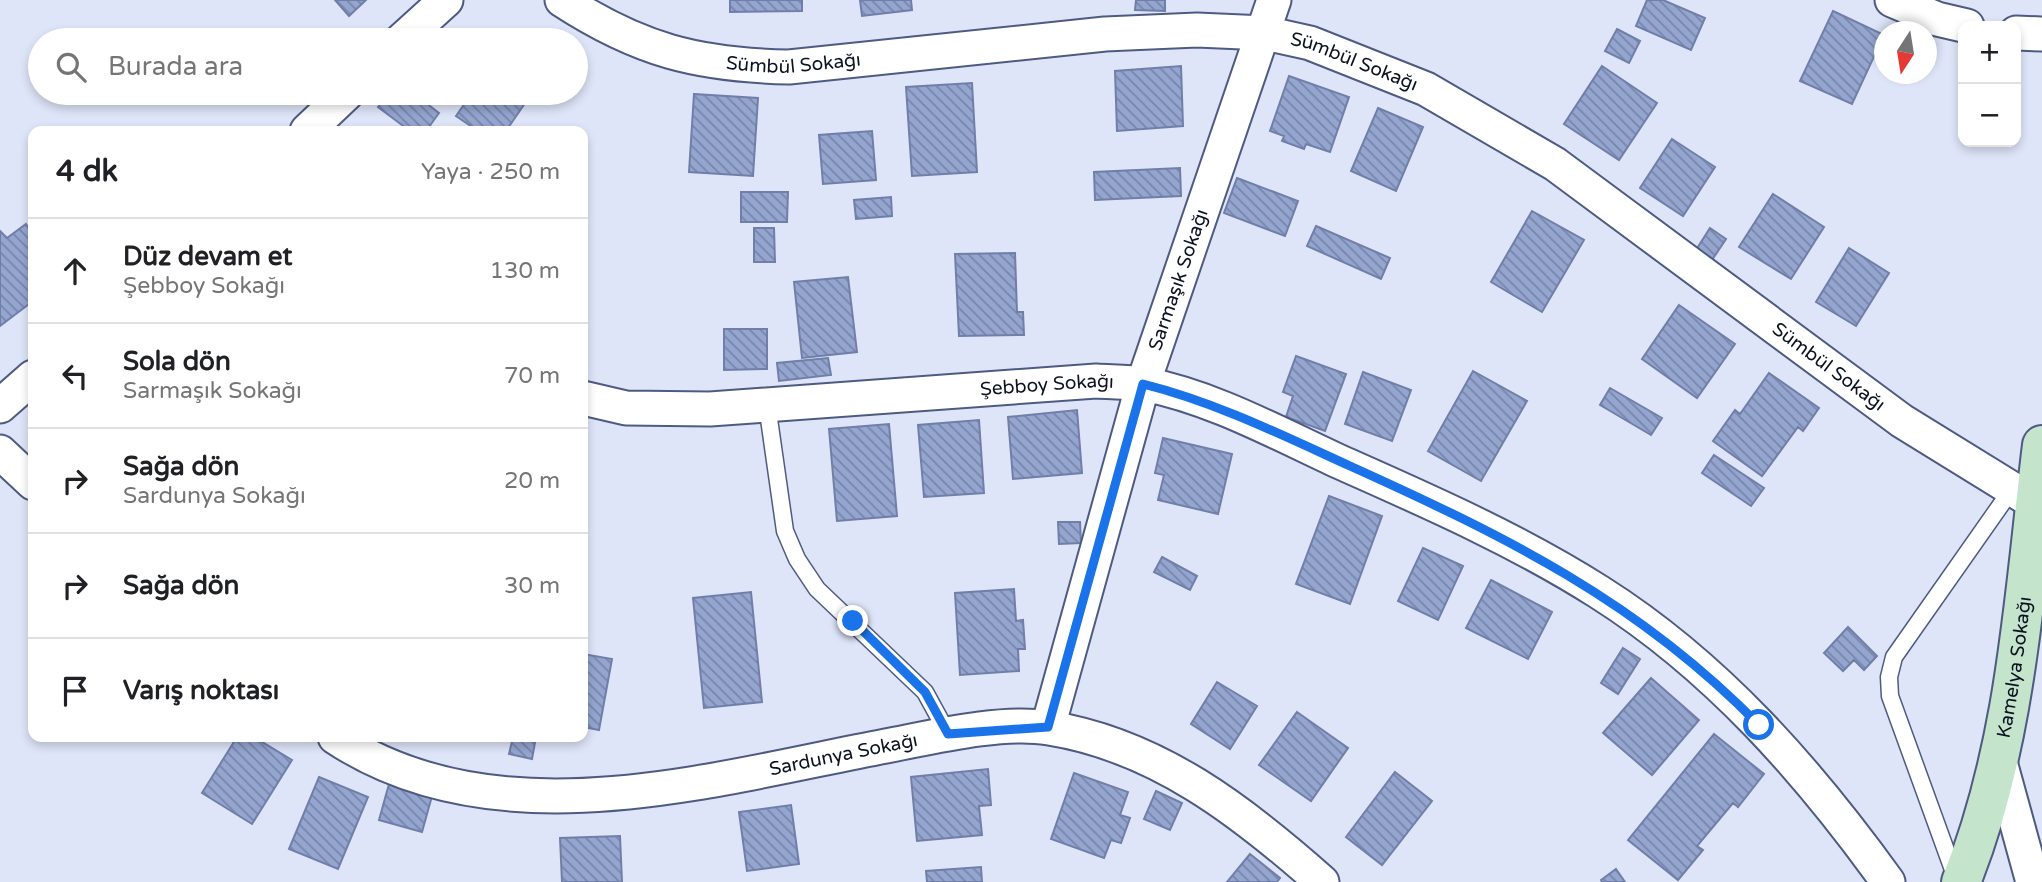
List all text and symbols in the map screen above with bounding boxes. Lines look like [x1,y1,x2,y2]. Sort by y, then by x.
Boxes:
north arrow [1874,21,1937,84]
map controls [1958,21,2021,147]
button: + [1958,21,2021,84]
search box [28,28,588,105]
street label: Sümbül Sokağı [1288,28,1421,96]
icon: search [52,48,90,86]
street label: Sümbül Sokağı [725,49,862,78]
text: Burada ara [108,51,243,82]
button: − [1958,84,2021,147]
text: 4 dk [56,153,118,190]
text: Yaya · 250 m [421,158,560,186]
street label: Sarmaşık Sokağı [1144,206,1213,353]
text: Düz devam et [123,241,292,272]
icon: ahead [56,252,94,290]
text: 130 m [490,257,560,285]
text: Şebboy Sokağı [123,272,285,300]
street label: Sümbül Sokağı [1768,318,1889,416]
text: Sola dön [123,346,231,377]
icon: left [56,357,94,395]
text: 70 m [504,362,560,390]
street label: Şebboy Sokağı [979,370,1114,400]
text: Sarmaşık Sokağı [123,377,302,405]
text: Sağa dön [123,451,239,482]
icon: right [56,462,94,500]
text: 20 m [504,467,560,495]
text: Sardunya Sokağı [123,482,306,510]
icon: right [56,567,94,605]
text: Sağa dön [123,570,239,601]
text: 30 m [504,572,560,600]
street label: Kamelya Sokağı [1992,595,2036,740]
route end [837,605,868,636]
icon: arrive [56,672,94,710]
text: Varış noktası [123,675,279,706]
route start [1743,709,1774,740]
street label: Sardunya Sokağı [767,729,919,780]

